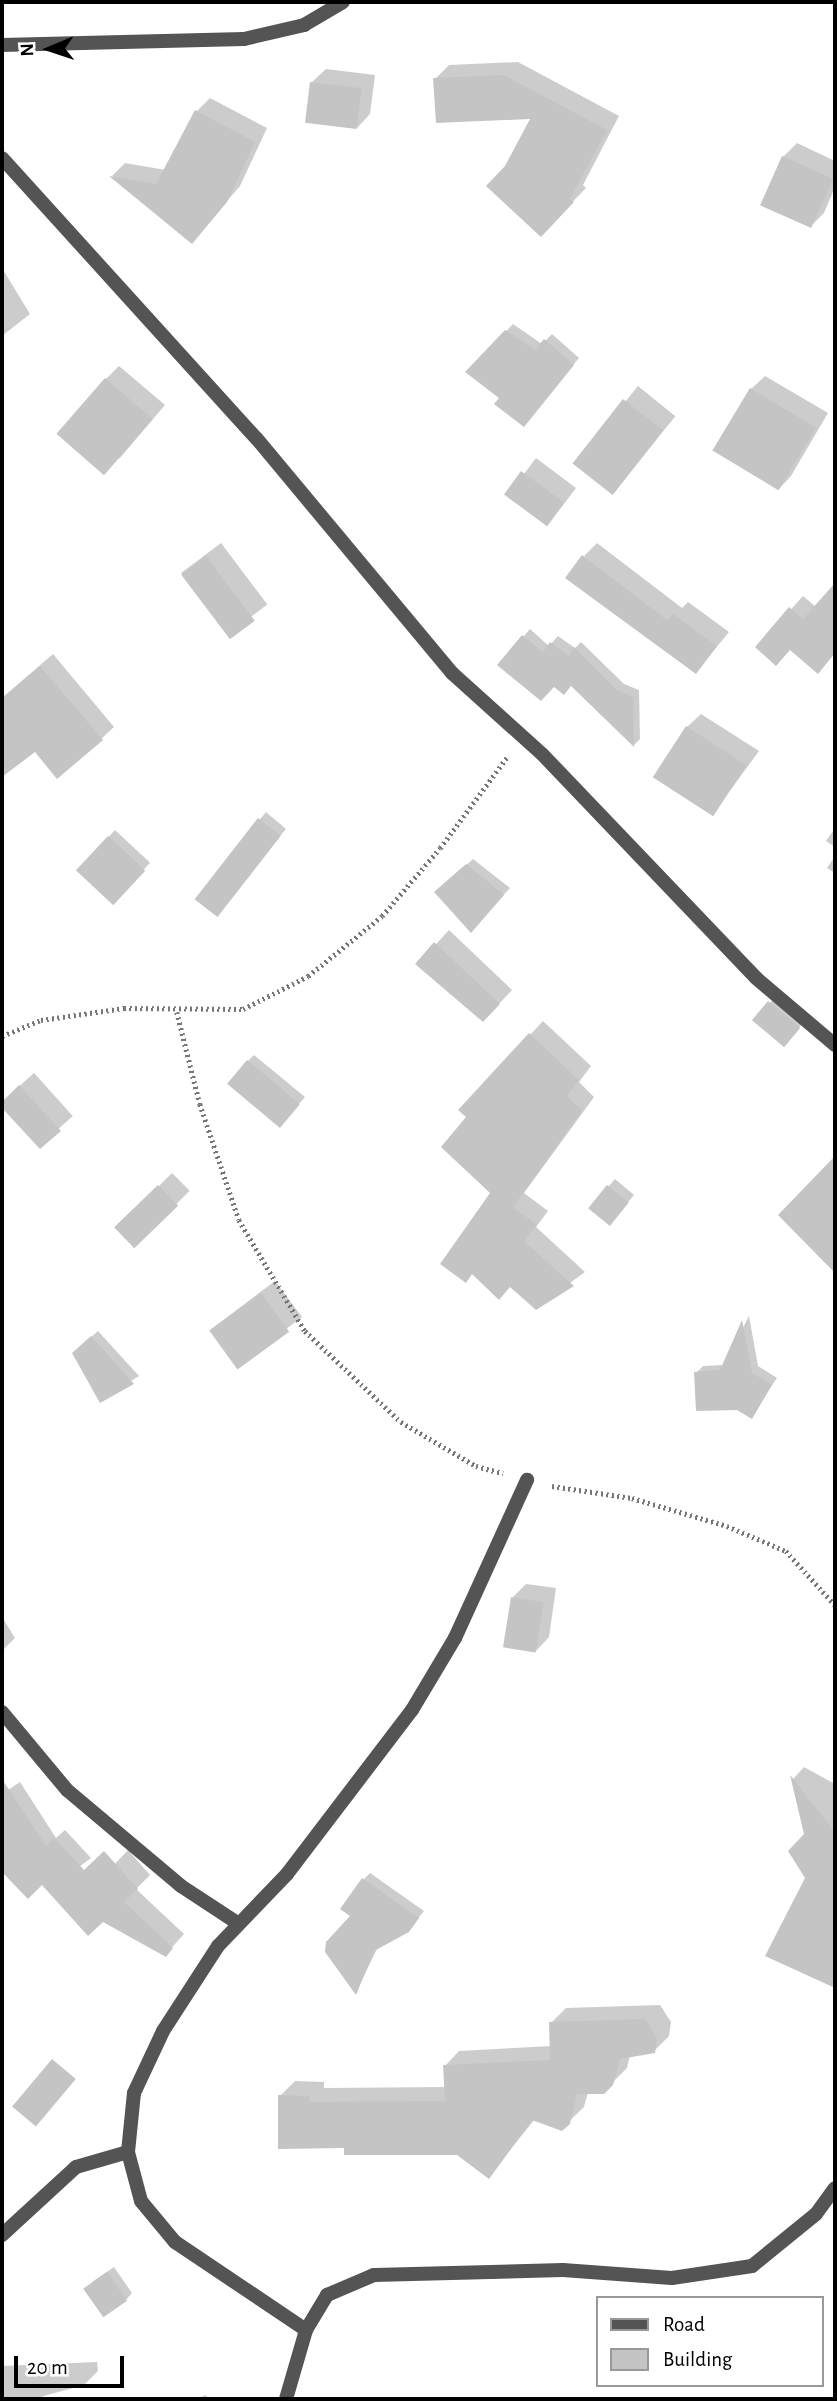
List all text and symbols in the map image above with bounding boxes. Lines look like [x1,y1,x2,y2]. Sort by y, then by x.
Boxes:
north arrow [14,14,84,84]
text: N [18,43,37,57]
legend [596,2296,823,2387]
text: Road [663,2314,705,2335]
scale bar [18,2342,128,2386]
text: Building [663,2349,732,2370]
text: 20 m [27,2357,68,2378]

